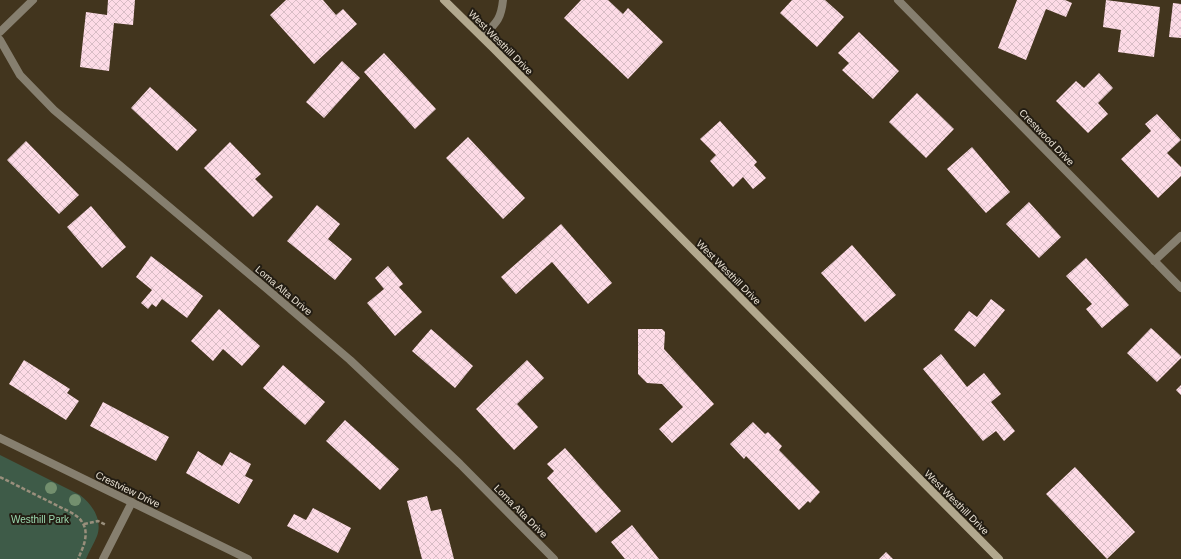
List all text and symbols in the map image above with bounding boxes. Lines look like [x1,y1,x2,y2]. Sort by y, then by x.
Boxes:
street label: West Westhill Drive [466,8,535,77]
street label: Crestwood Drive [1017,107,1077,168]
street label: West Westhill Drive [694,238,763,307]
street label: Loma Alta Drive [253,263,315,318]
street label: West Westhill Drive [922,468,991,537]
street label: Crestview Drive [94,469,162,510]
street label: Loma Alta Drive [492,483,550,541]
park label: Westhill Park [11,514,70,525]

